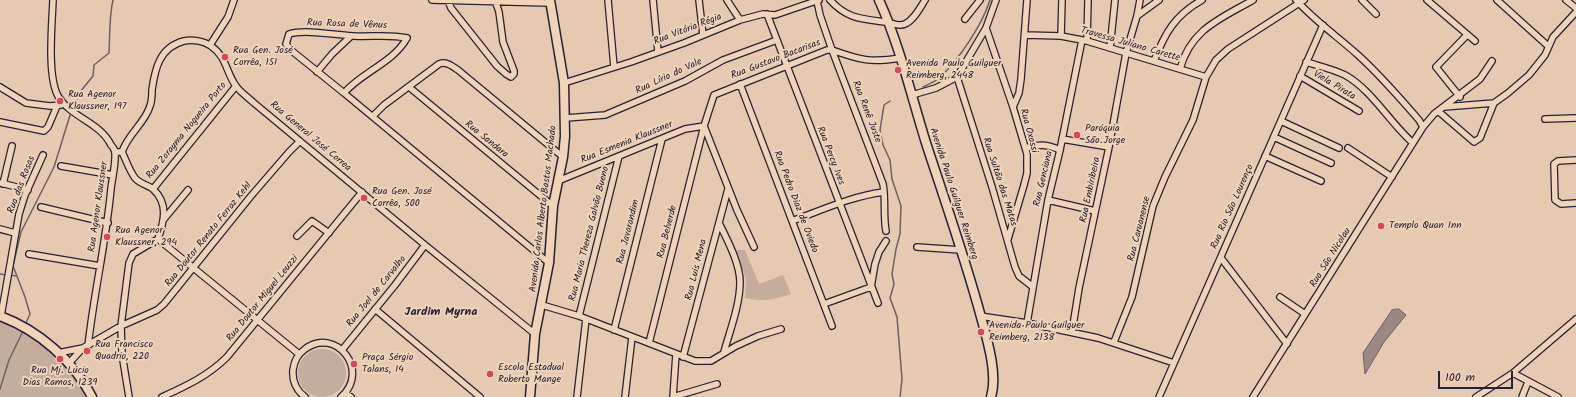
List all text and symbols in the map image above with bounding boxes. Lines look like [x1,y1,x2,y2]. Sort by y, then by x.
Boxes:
street label: Rua Vitória Régia [652,12,724,48]
street label: Rua Rosa de Vênus [307,18,387,32]
street label: Travessa Juliano Carette [1079,25,1181,65]
street label: Rua Gustavo Bacarisas [730,37,822,83]
place label: Rua Gen. José Corrêa, 151 [233,45,293,68]
marker: Rua Gen. José Corrêa, 151 [220,52,230,62]
street label: Rua Lírio do Vale [634,56,704,98]
place label: Avenida Paulo Guilguer Reimberg, 2448 [906,58,1001,82]
marker: Avenida Paulo Guilguer Reimberg, 2448 [893,65,903,75]
street label: Viela Pirata [1310,69,1358,103]
street label: Rua Renê Juste [849,79,883,145]
street label: Rua Zorayma Nogueira Porto [144,80,230,182]
place label: Rua Agenor Klaussner, 197 [68,89,126,112]
marker: Rua Agenor Klaussner, 197 [55,96,65,106]
street label: Rua General José Correa [267,99,353,175]
street label: Rua Oxossi [1016,108,1040,154]
street label: Rua Sandara [462,119,510,161]
street label: Rua Esmenia Klaussner [579,119,675,167]
place label: Paróquia São Jorge [1085,123,1125,146]
street label: Avenida Carlos Alberto Bastos Machado [528,125,560,293]
street label: Rua Percy Ives [813,125,847,187]
street label: Avenida Paulo Guilguer Reimberg [926,127,980,261]
marker: Paróquia São Jorge [1072,130,1082,140]
street label: Rua Sultão das Matas [979,136,1019,228]
street label: Rua Pedro Diaz de Oviedo [770,149,820,255]
street label: Rua Genciana [1032,150,1056,208]
street label: Rua das Rosas [5,154,39,216]
street label: Rua Embiribeira [1078,156,1104,224]
street label: Rua Agenor Klaussner [87,161,111,253]
street label: Rua Rio São Lourenço [1209,163,1257,251]
street label: Rua Maria Thereza Galvão Bueno [567,165,613,303]
street label: Rua Doutor Renato Ferraz Kehl [163,180,255,290]
place label: Rua Gen. José Corrêa, 500 [372,186,432,210]
marker: Rua Gen. José Corrêa, 500 [359,193,369,203]
street label: Rua Caruanense [1126,195,1154,263]
street label: Rua Javarandim [615,198,643,266]
street label: Rua Belverde [656,204,680,260]
place label: Templo Quan Inn [1389,220,1462,232]
marker: Templo Quan Inn [1376,221,1386,231]
place label: Rua Agenor Klaussner, 294 [115,225,177,248]
street label: Rua São Nicolau [1308,226,1354,290]
marker: Rua Agenor Klaussner, 294 [102,232,112,242]
street label: Rua Luis Mena [684,238,710,302]
street label: Rua Doutor Miguel Leuzzi [224,253,302,345]
street label: Rua Joel de Carvalho [345,254,409,330]
district label: Jardim Myrna [405,306,477,320]
place label: Avenida Paulo Guilguer Reimberg, 2138 [989,320,1084,344]
marker: Avenida Paulo Guilguer Reimberg, 2138 [976,327,986,337]
place label: Rua Francisco Quadrio, 220 [95,339,153,362]
marker: Rua Francisco Quadrio, 220 [82,346,92,356]
place label: Praça Sérgio Talans, 14 [362,352,413,376]
marker: Rua Mj. Lúcio Dias Ramos, 1239 [55,354,65,364]
marker: Praça Sérgio Talans, 14 [349,359,359,369]
place label: Escola Estadual Roberto Mange [498,362,564,386]
scale bar [1440,363,1515,389]
place label: Rua Mj. Lúcio Dias Ramos, 1239 [23,365,97,388]
text: 100 m [1445,368,1475,387]
marker: Escola Estadual Roberto Mange [485,369,495,379]

